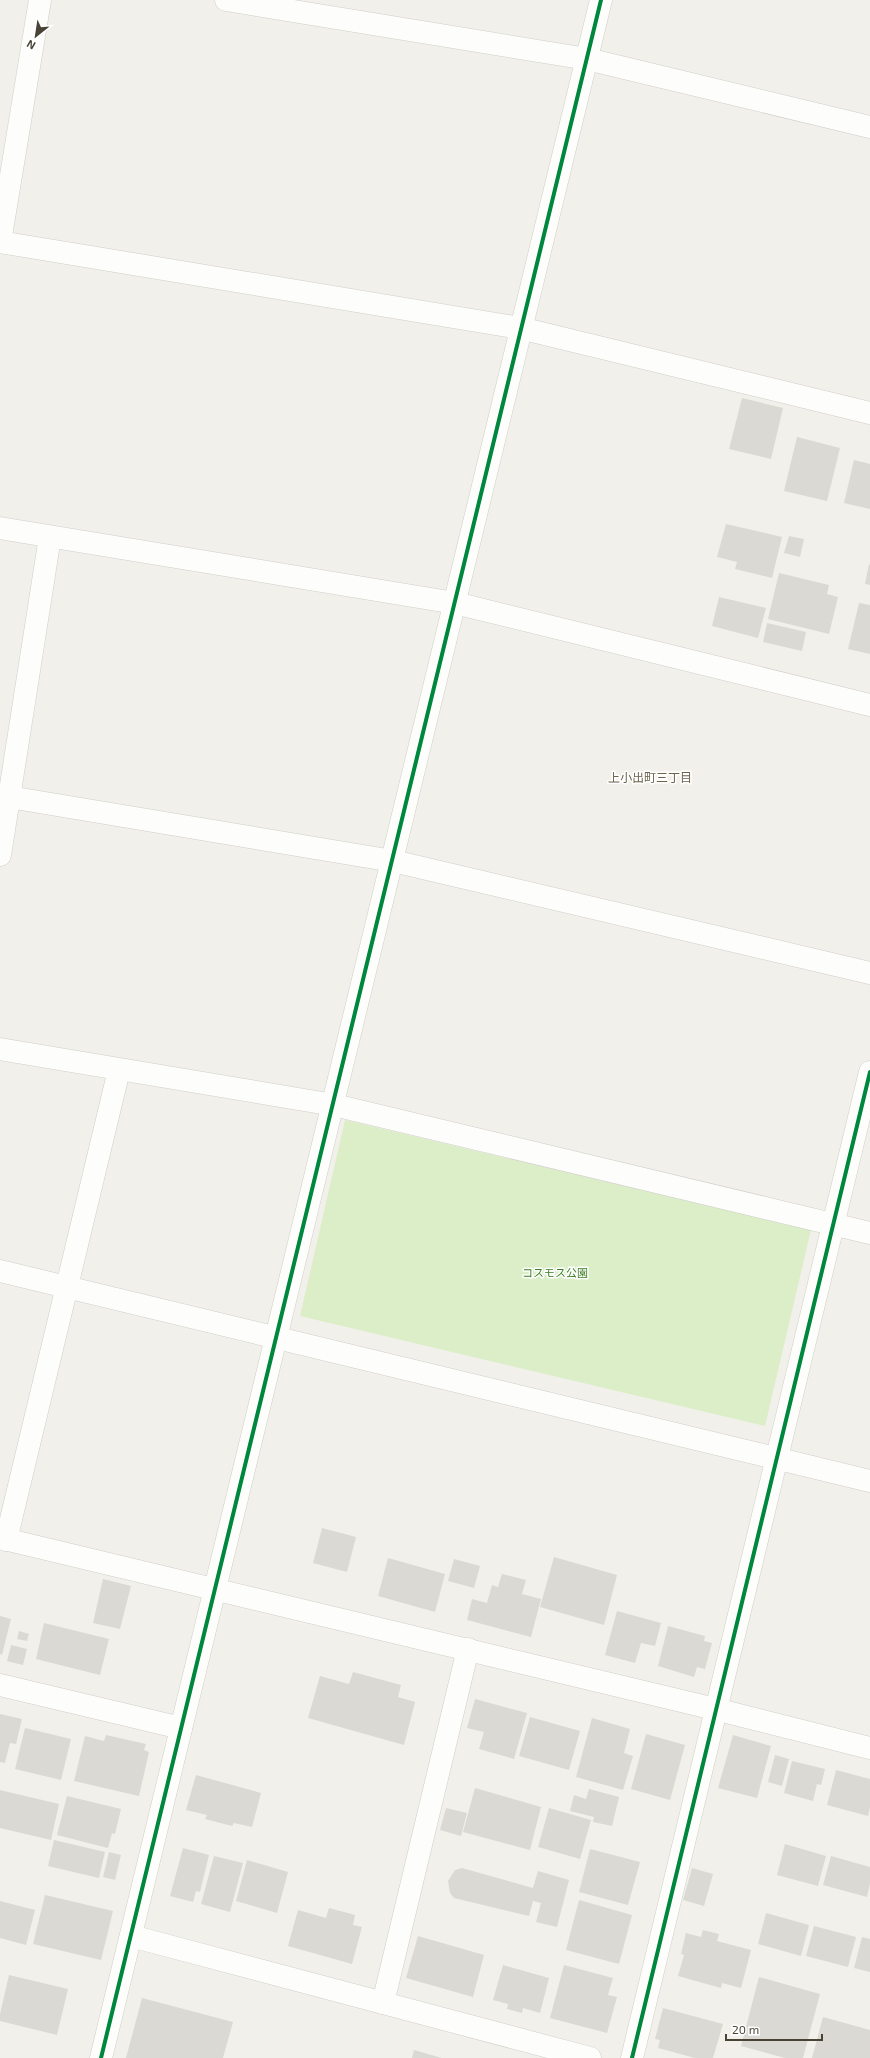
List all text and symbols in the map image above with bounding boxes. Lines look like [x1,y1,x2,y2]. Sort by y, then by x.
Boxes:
north arrow [16,16,56,56]
text: N [24,37,37,53]
district label: 上小出町三丁目 [608,770,692,784]
park label: コスモス公園 [522,1266,588,1279]
scale bar [726,2016,822,2042]
text: 20 m [732,2022,759,2036]

